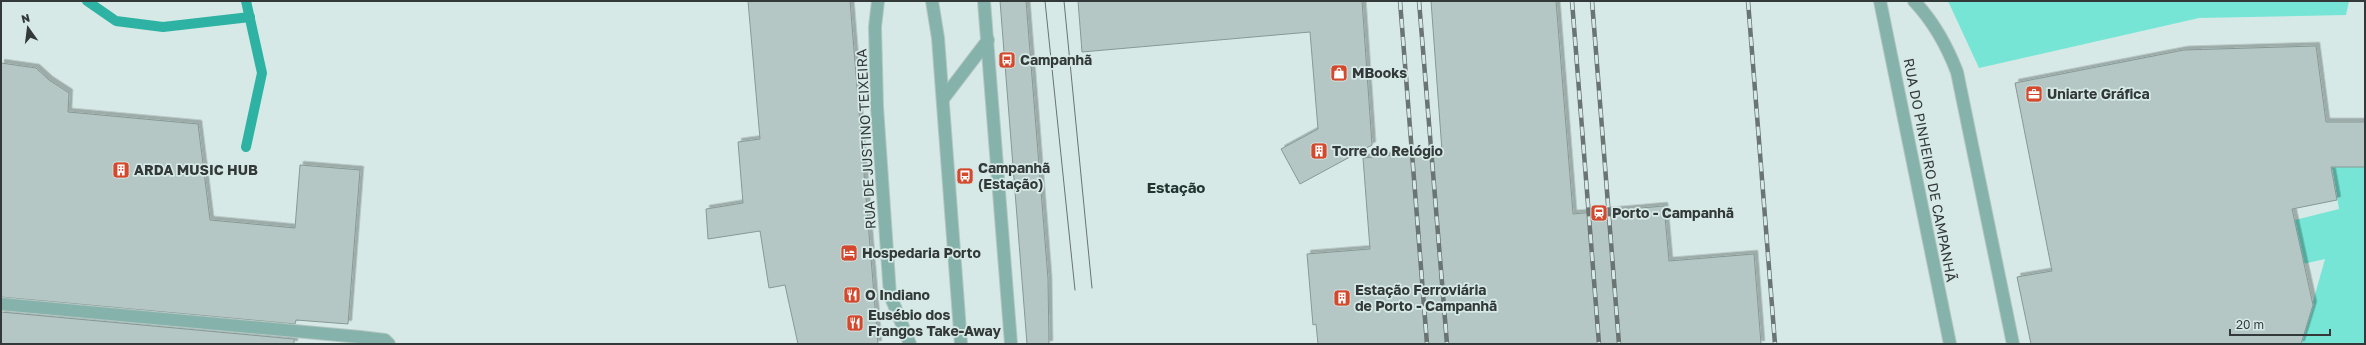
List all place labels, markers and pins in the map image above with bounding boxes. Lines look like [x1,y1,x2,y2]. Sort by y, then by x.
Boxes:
bus stop icon: Campanhã [997,50,1017,70]
place label: Campanhã [1020,51,1092,68]
shop icon: MBooks [1329,63,1349,83]
place label: MBooks [1352,64,1407,81]
office icon: Uniarte Gráfica [2024,84,2044,104]
place label: Uniarte Gráfica [2047,85,2150,102]
building icon: Torre do Relógio [1309,141,1329,161]
place label: Torre do Relógio [1332,142,1443,159]
place label: Campanhã (Estação) [978,159,1050,192]
building icon: ARDA MUSIC HUB [111,160,131,180]
place label: ARDA MUSIC HUB [134,161,258,178]
bus stop icon: Campanhã (Estação) [955,166,975,186]
station icon: Porto - Campanhã [1589,203,1609,223]
place label: Porto - Campanhã [1612,204,1734,221]
hotel icon: Hospedaria Porto [839,243,859,263]
place label: Hospedaria Porto [862,244,981,261]
place label: Estação Ferroviária de Porto - Campanhã [1355,281,1497,314]
restaurant icon: O Indiano [842,285,862,305]
place label: O Indiano [865,286,930,303]
building icon: Estação Ferroviária de Porto - Campanhã [1332,288,1352,308]
place label: Eusébio dos Frangos Take-Away [868,306,1002,339]
restaurant icon: Eusébio dos Frangos Take-Away [845,313,865,333]

